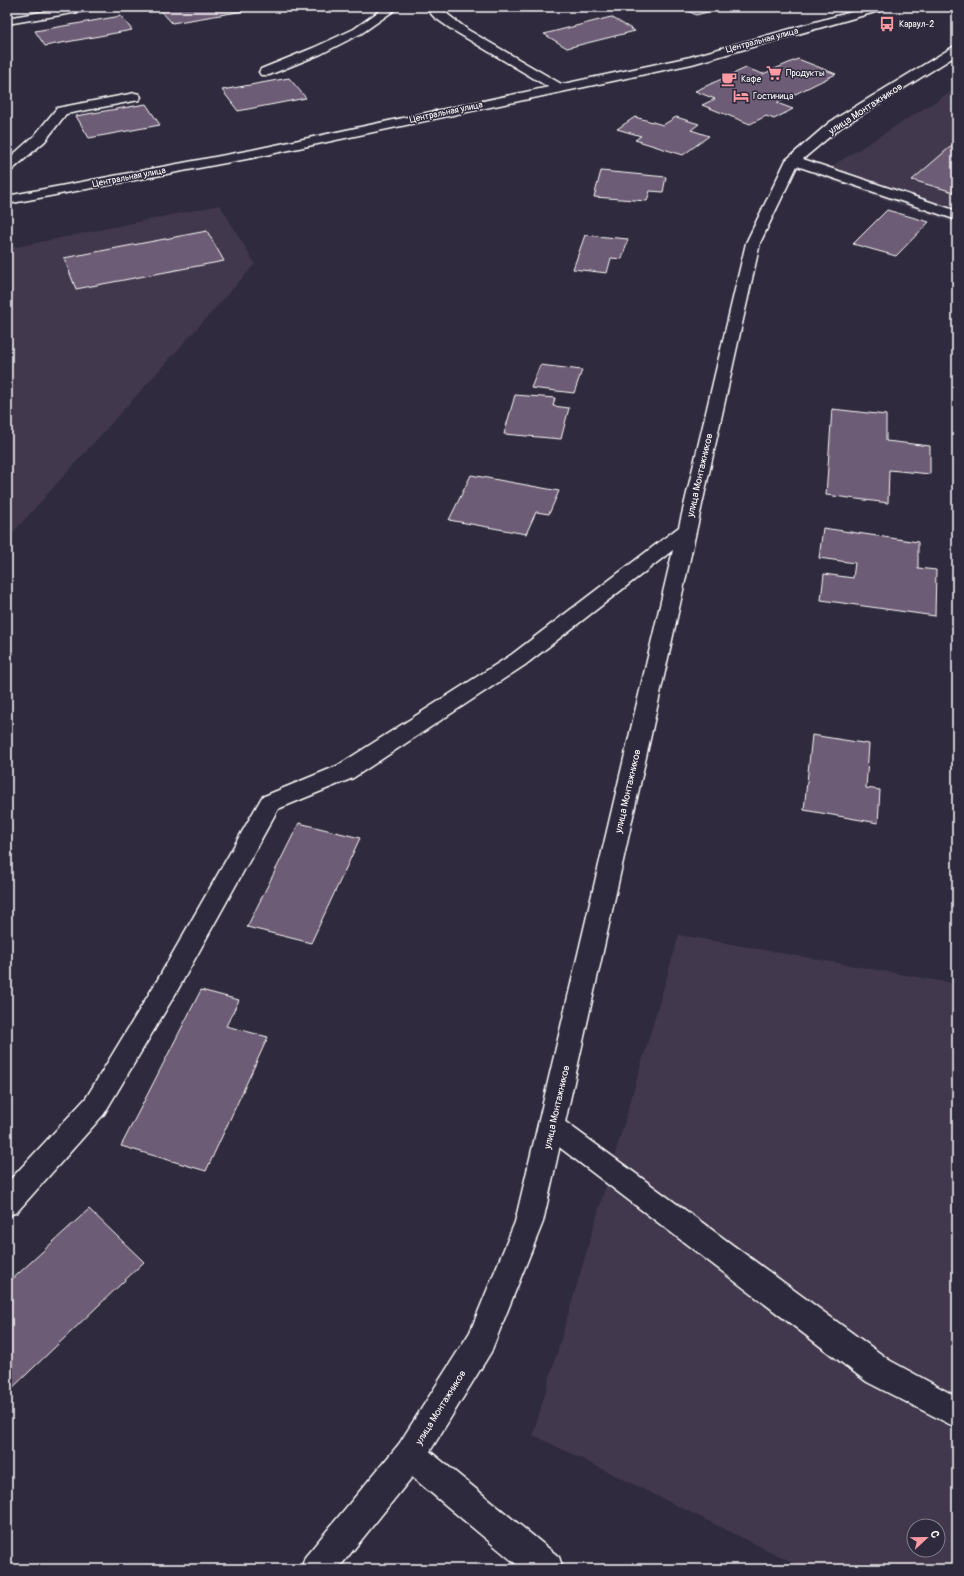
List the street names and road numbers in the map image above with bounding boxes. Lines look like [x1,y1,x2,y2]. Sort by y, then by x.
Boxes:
street label: Центральная улица [725,26,799,55]
street label: улица Монтажников [826,80,905,138]
street label: Центральная улица [409,99,484,126]
street label: Центральная улица [92,165,167,190]
street label: улица Монтажников [684,432,715,519]
street label: улица Монтажников [612,748,643,835]
street label: улица Монтажников [541,1064,572,1151]
street label: улица Монтажников [413,1368,469,1448]

